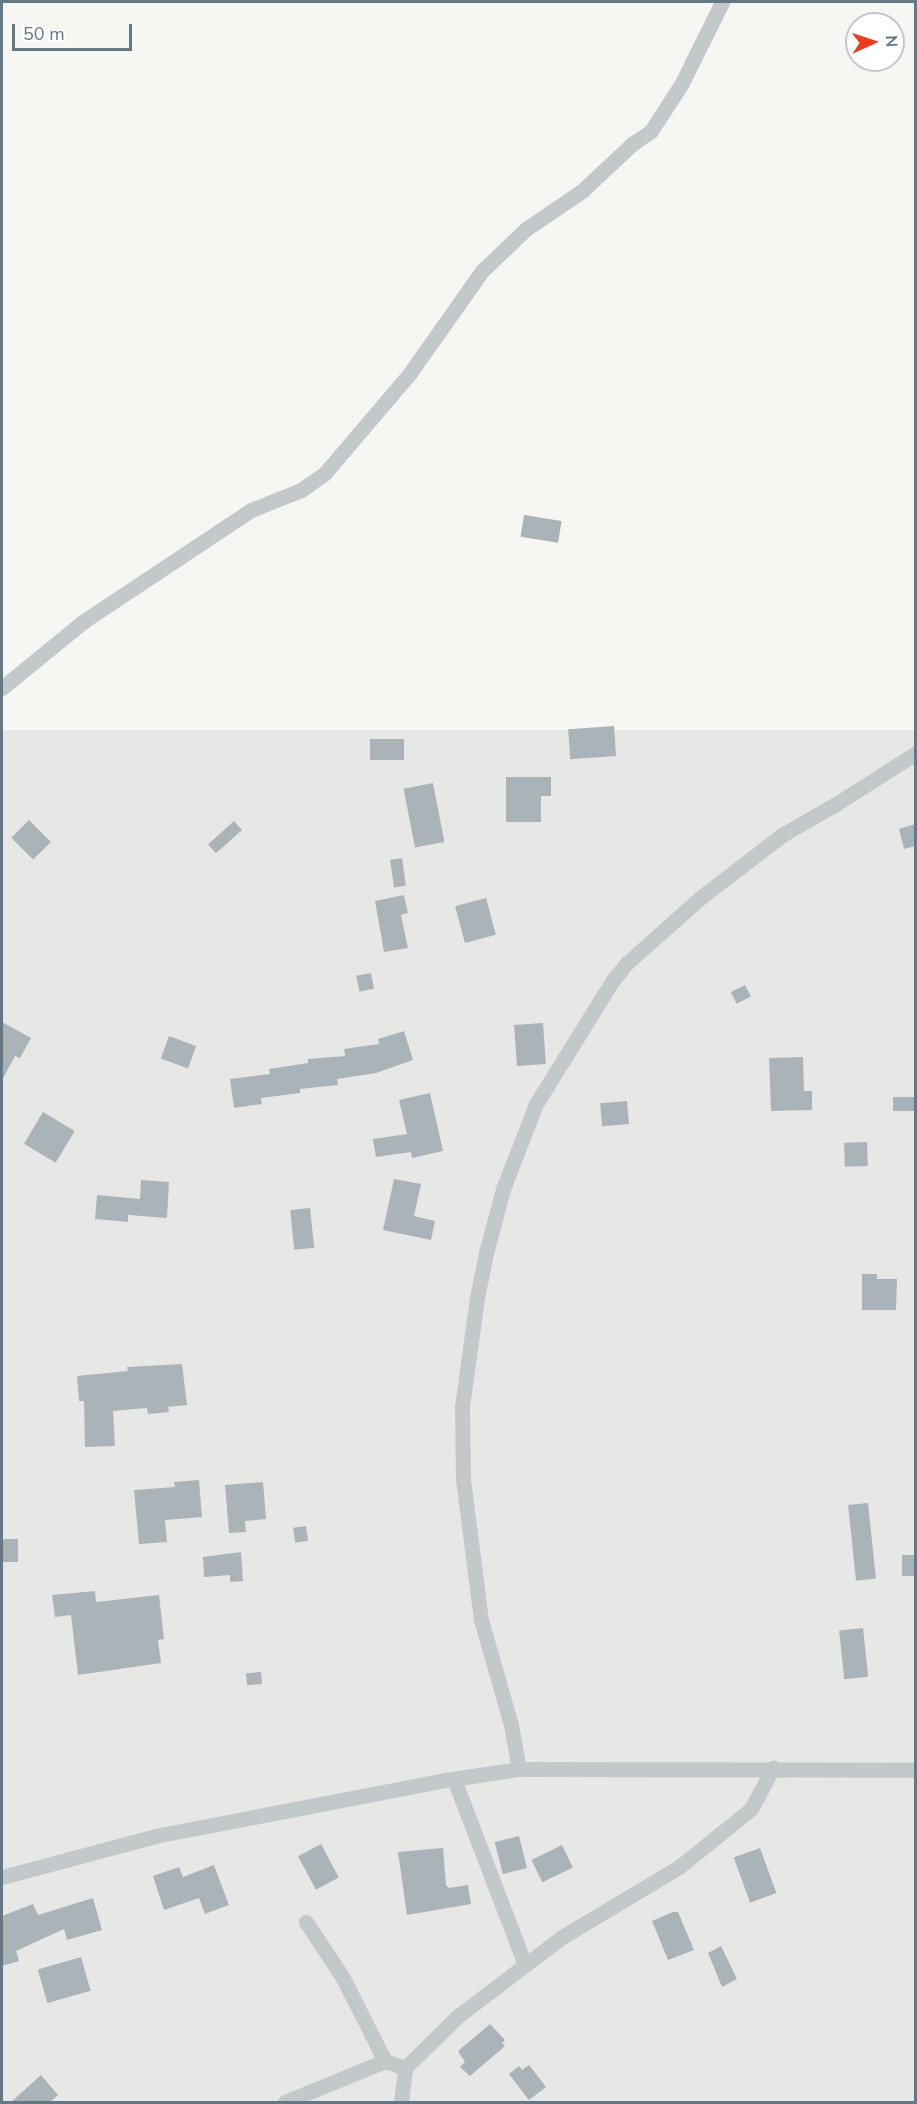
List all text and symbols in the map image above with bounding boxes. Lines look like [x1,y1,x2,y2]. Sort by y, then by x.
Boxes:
scale bar [15,12,135,50]
north arrow [845,12,905,72]
text: 50 m [23,22,65,46]
text: N [880,35,902,48]

